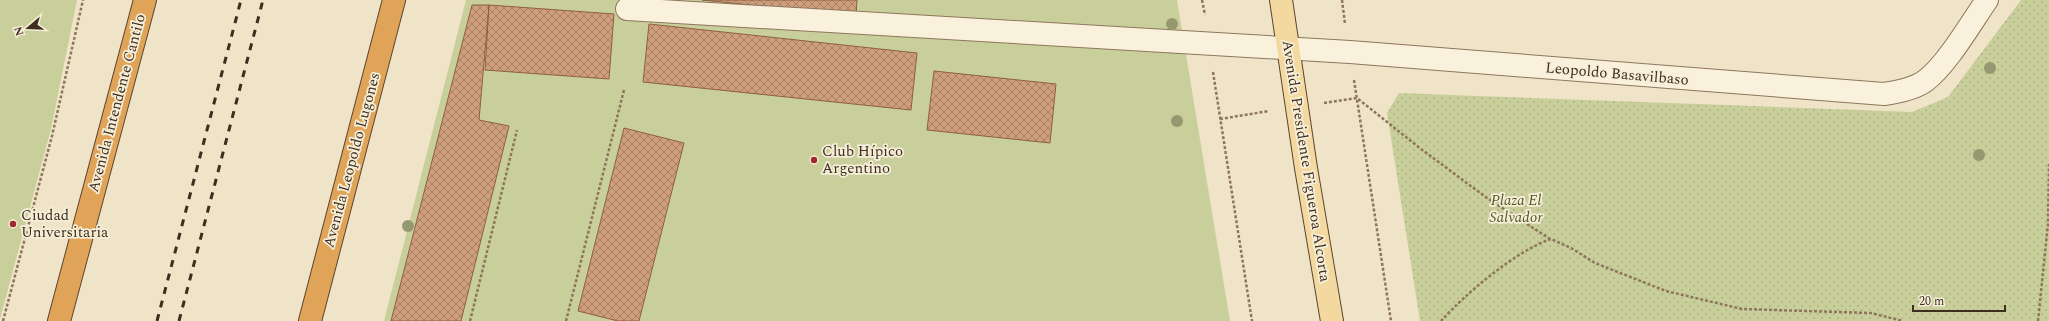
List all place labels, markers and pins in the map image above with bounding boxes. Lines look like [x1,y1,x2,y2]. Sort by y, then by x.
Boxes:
place label: Club Hípico Argentino [822,140,903,180]
marker: Club Hípico Argentino [809,155,819,165]
place label: Ciudad Universitaria [21,204,109,244]
marker: Ciudad Universitaria [8,219,18,229]

